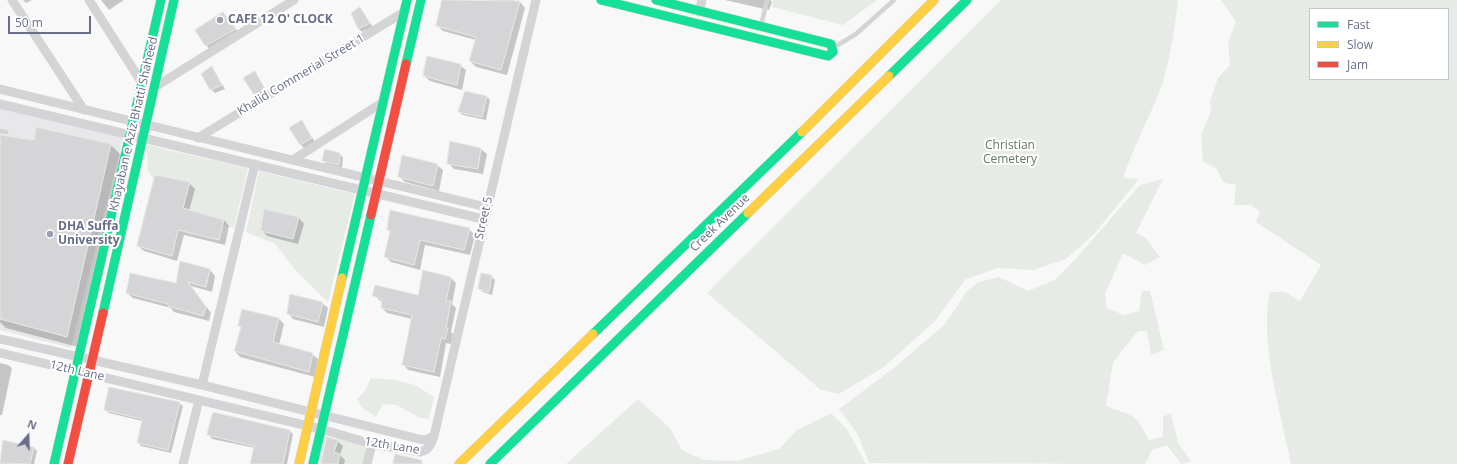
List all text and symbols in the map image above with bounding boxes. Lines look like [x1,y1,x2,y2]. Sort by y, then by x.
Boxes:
scale bar [10,8,93,34]
legend [1309,8,1449,80]
place label: CAFE 12 O' CLOCK [228,13,333,27]
text: 50 m [15,14,43,31]
marker: CAFE 12 O' CLOCK [215,15,225,25]
text: Fast [1347,16,1370,33]
street label: Khalid Commerial Street 1 [235,31,367,119]
street label: Khayaban e Aziz Bhatti Shaheed [107,35,161,213]
text: Slow [1347,36,1373,53]
text: Jam [1347,56,1368,73]
park label: Christian Cemetery [983,139,1037,167]
street label: Creek Avenue [687,191,753,255]
street label: Street 5 [472,195,496,241]
place label: DHA Suffa University [58,220,120,248]
marker: DHA Suffa University [45,229,55,239]
street label: 12th Lane [48,358,106,384]
north arrow [8,416,48,456]
text: N [25,416,39,433]
street label: 12th Lane [363,435,421,457]

